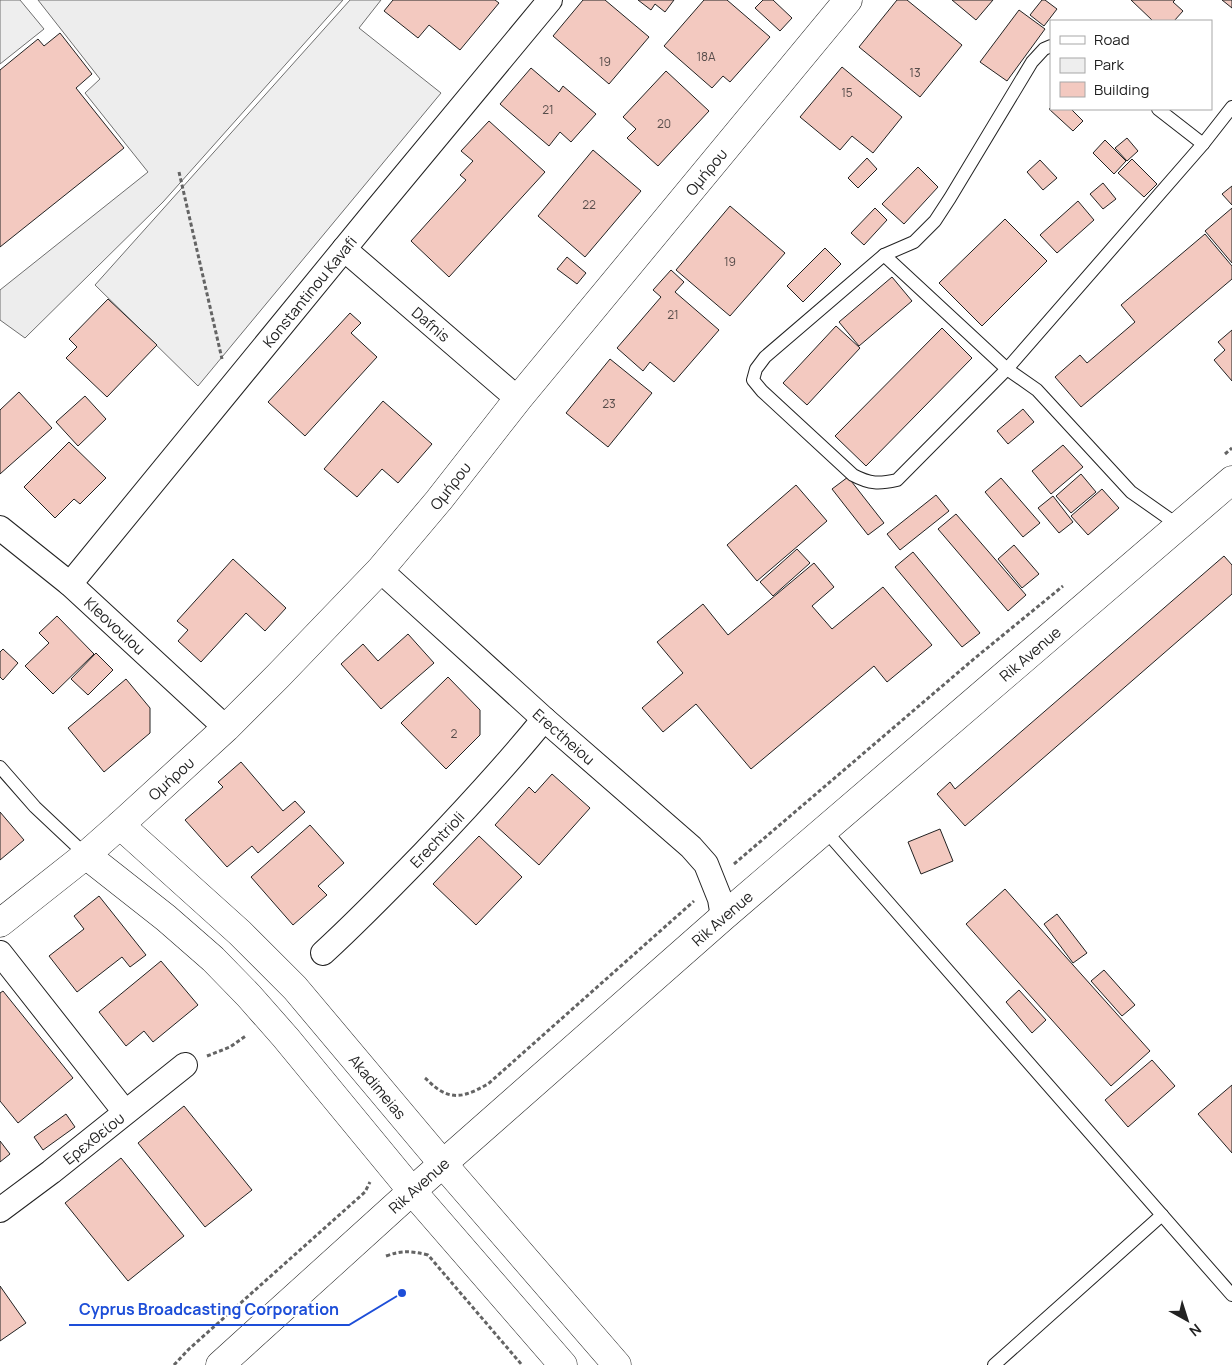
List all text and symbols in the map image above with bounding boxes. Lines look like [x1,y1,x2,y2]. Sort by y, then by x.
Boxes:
legend [1050,20,1212,110]
text: Road [1094,29,1130,50]
house number: 18A [696,48,716,65]
house number: 19 [599,53,611,70]
text: Park [1094,54,1124,75]
house number: 13 [909,64,921,81]
text: Building [1094,79,1149,100]
house number: 15 [841,84,853,101]
house number: 21 [542,101,554,118]
house number: 20 [657,115,671,132]
street label: Ομήρου [680,144,732,200]
house number: 22 [582,196,596,213]
street label: Konstantinou Kavafi [258,231,361,351]
house number: 19 [724,253,736,270]
street label: Dafnis [408,302,455,347]
house number: 21 [667,306,679,323]
house number: 23 [602,395,616,412]
street label: Ομήρου [425,457,476,514]
street label: Kleovoulou [80,592,150,659]
street label: Rik Avenue [995,621,1065,686]
street label: Erectheiou [528,703,599,769]
house number: 2 [451,725,458,742]
street label: Ομήρου [143,752,198,805]
street label: Erechtrioli [405,806,469,872]
street label: Rik Avenue [687,886,757,951]
street label: Akadimeias [344,1050,411,1124]
street label: Ερεχθείου [58,1107,129,1169]
street label: Rik Avenue [384,1152,454,1218]
callout: Cyprus Broadcasting Corporation [69,1294,349,1325]
north arrow [1162,1295,1212,1345]
text: Cyprus Broadcasting Corporation [79,1298,339,1320]
text: N [1186,1320,1205,1341]

